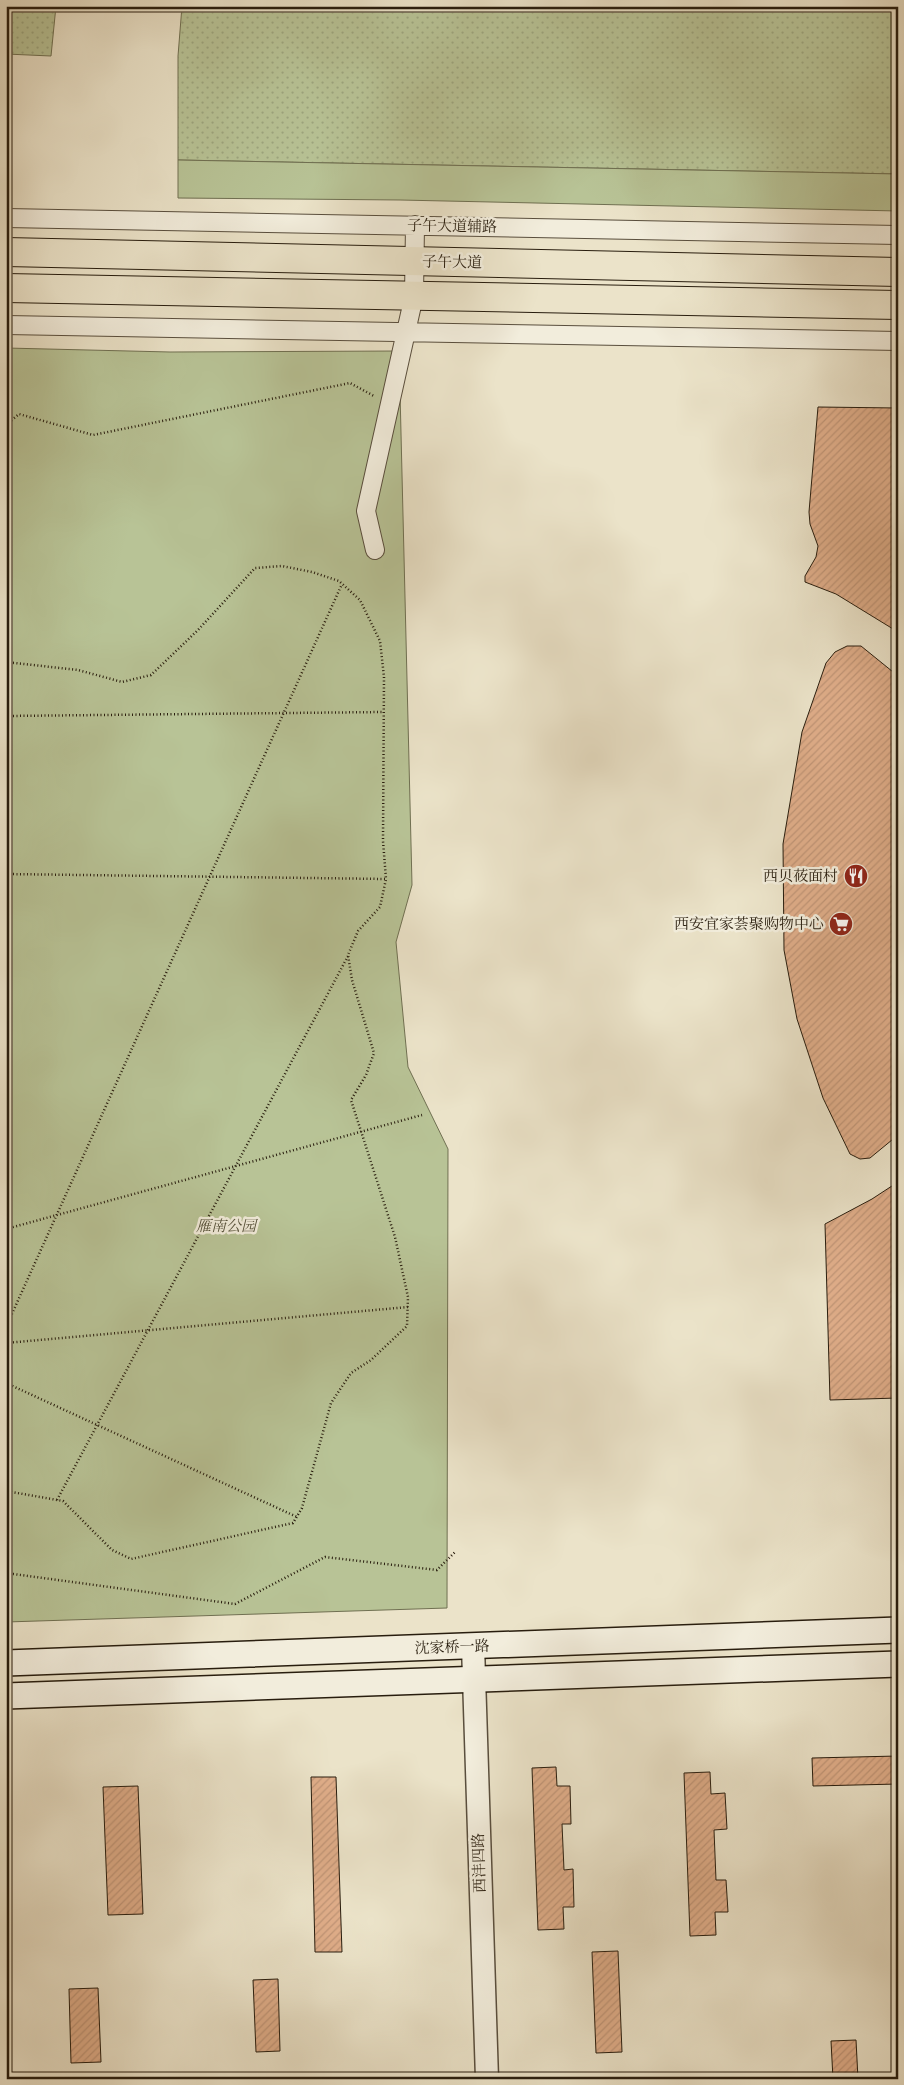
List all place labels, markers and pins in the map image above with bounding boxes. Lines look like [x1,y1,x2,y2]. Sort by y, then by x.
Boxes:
restaurant icon: 西贝莜面村 [843,863,869,889]
place label: 西贝莜面村 [763,867,838,885]
supermarket icon: 西安宜家荟聚购物中心 [828,911,854,937]
place label: 西安宜家荟聚购物中心 [674,915,824,933]

